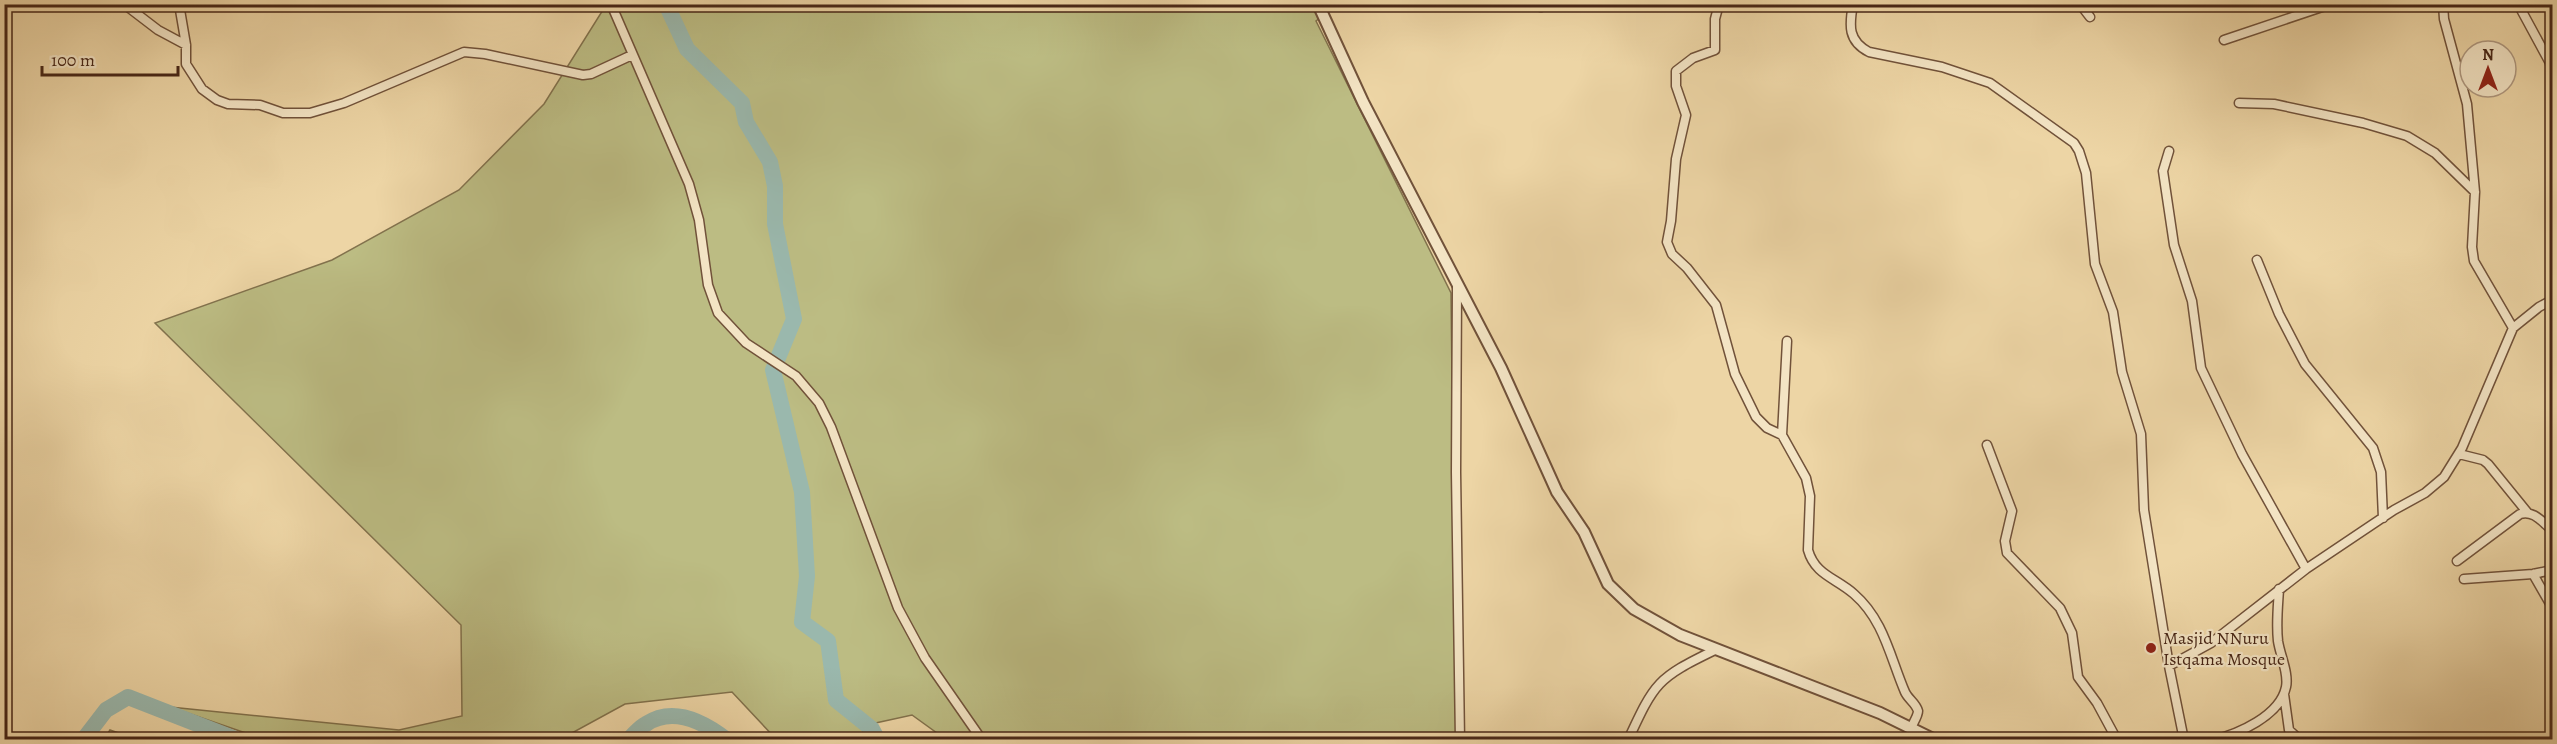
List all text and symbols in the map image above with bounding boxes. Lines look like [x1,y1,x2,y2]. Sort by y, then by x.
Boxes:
scale bar [42,39,178,77]
north arrow [2458,39,2518,99]
text: N [2482,44,2494,66]
text: 100 m [51,48,95,72]
place label: Masjid NNuru Istqama Mosque [2163,626,2285,671]
marker: Masjid NNuru Istqama Mosque [2144,641,2158,655]

